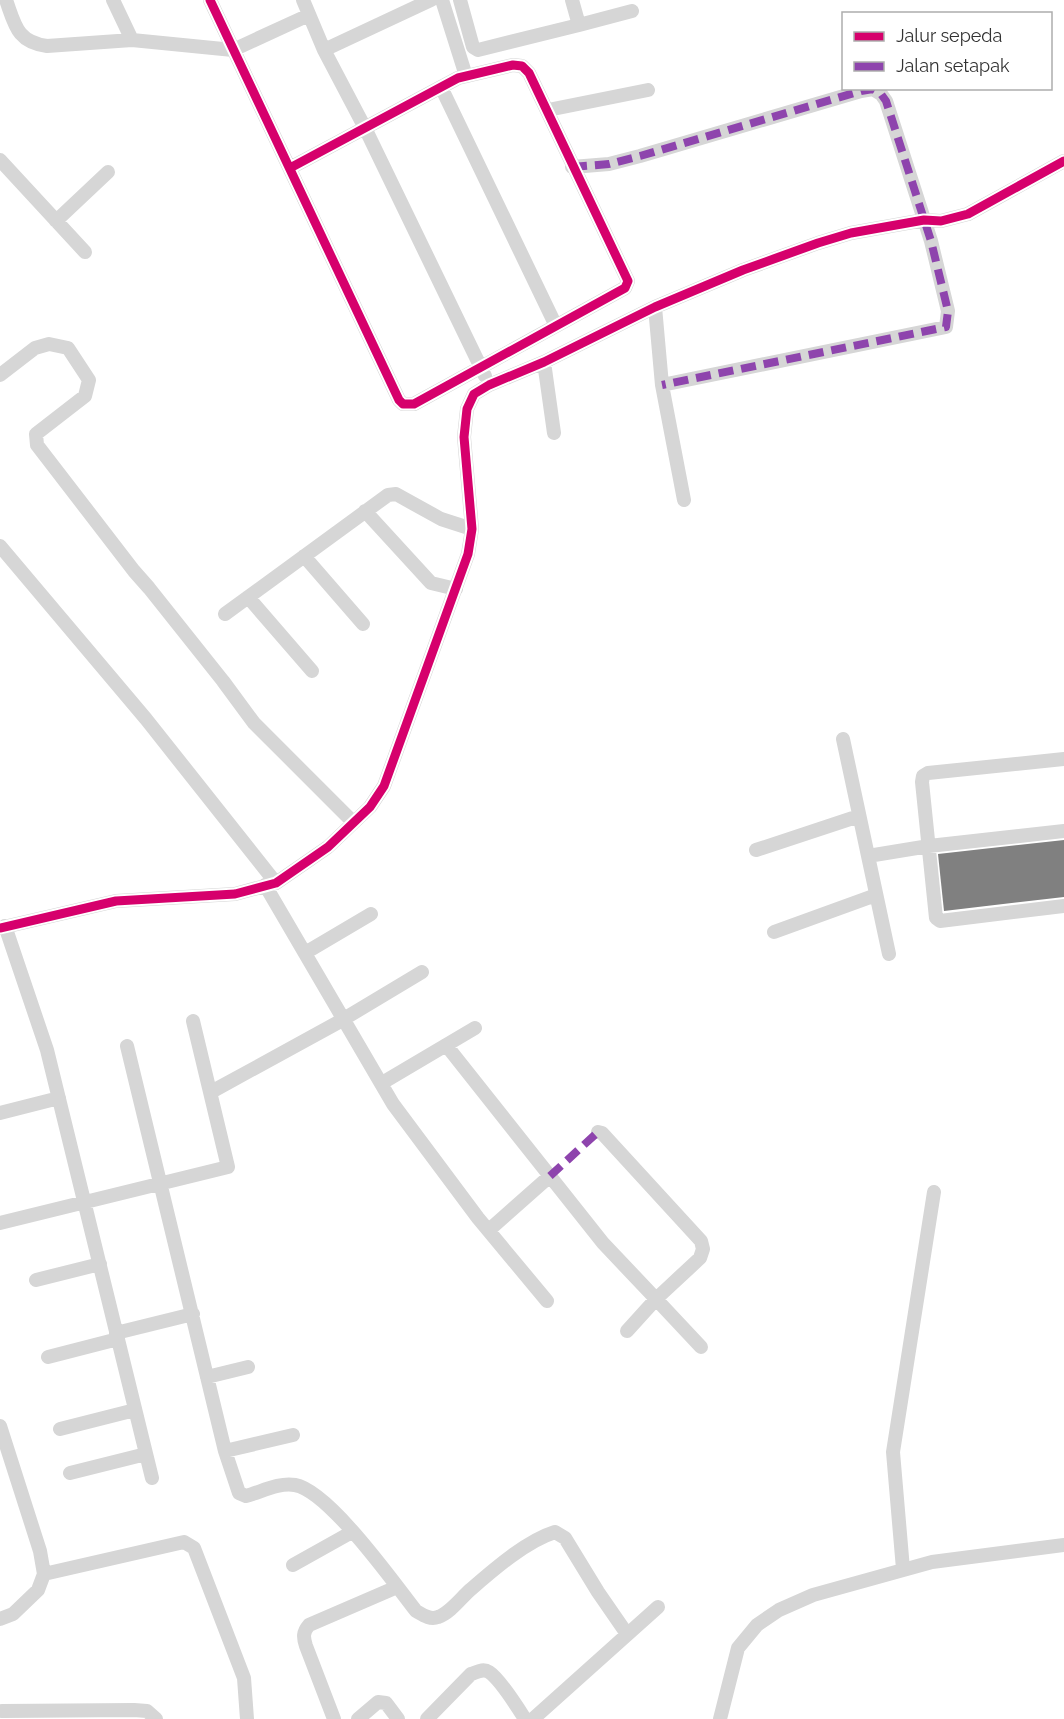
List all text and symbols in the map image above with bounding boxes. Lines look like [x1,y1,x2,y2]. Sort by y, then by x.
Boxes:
legend [842,12,1052,90]
text: Jalur sepeda [896,25,1002,46]
text: Jalan setapak [896,55,1010,76]

